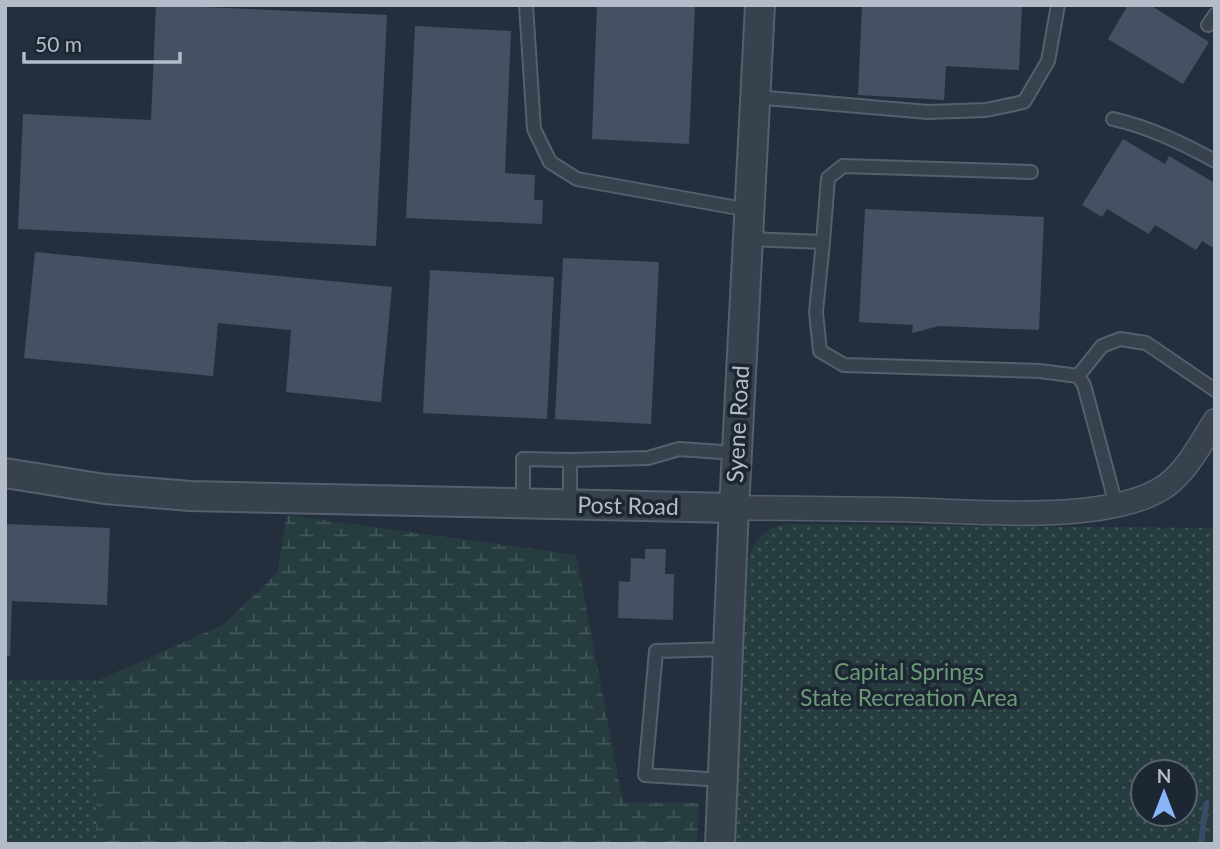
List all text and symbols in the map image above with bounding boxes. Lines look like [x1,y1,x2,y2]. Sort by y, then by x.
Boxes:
scale bar [24,21,180,65]
text: 50 m [35,31,82,56]
street label: Syene Road [720,365,754,483]
street label: Post Road [577,490,679,520]
park label: Capital Springs State Recreation Area [800,657,1018,711]
north arrow [1129,758,1199,828]
text: N [1157,764,1171,787]

